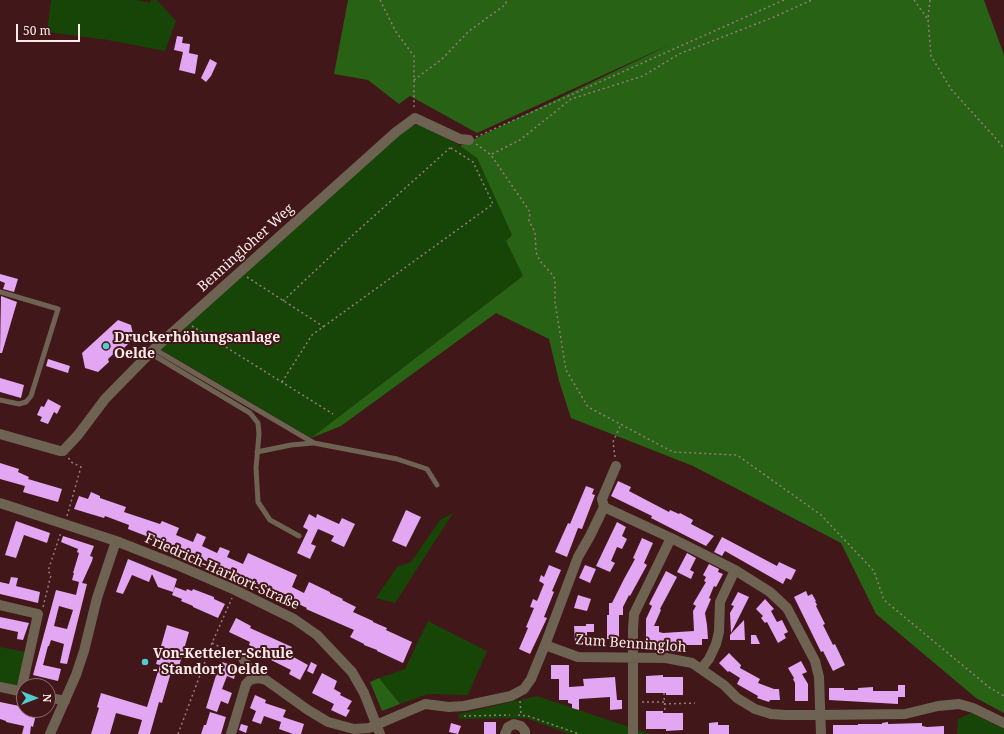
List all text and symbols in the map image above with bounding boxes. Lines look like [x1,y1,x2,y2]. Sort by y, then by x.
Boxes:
scale bar [18,16,82,42]
text: 50 m [23,22,51,39]
street label: Benningloher Weg [194,200,298,296]
place label: Druckerhöhungsanlage Oelde [114,330,280,362]
marker: Druckerhöhungsanlage Oelde [101,341,111,351]
street label: Friedrich-Harkort-Straße [142,530,302,614]
street label: Zum Benningloh [575,632,687,656]
place label: Von-Ketteler-Schule - Standort Oelde [153,646,293,678]
marker: Von-Ketteler-Schule - Standort Oelde [140,657,150,667]
north arrow [16,678,56,718]
text: N [40,694,55,702]

